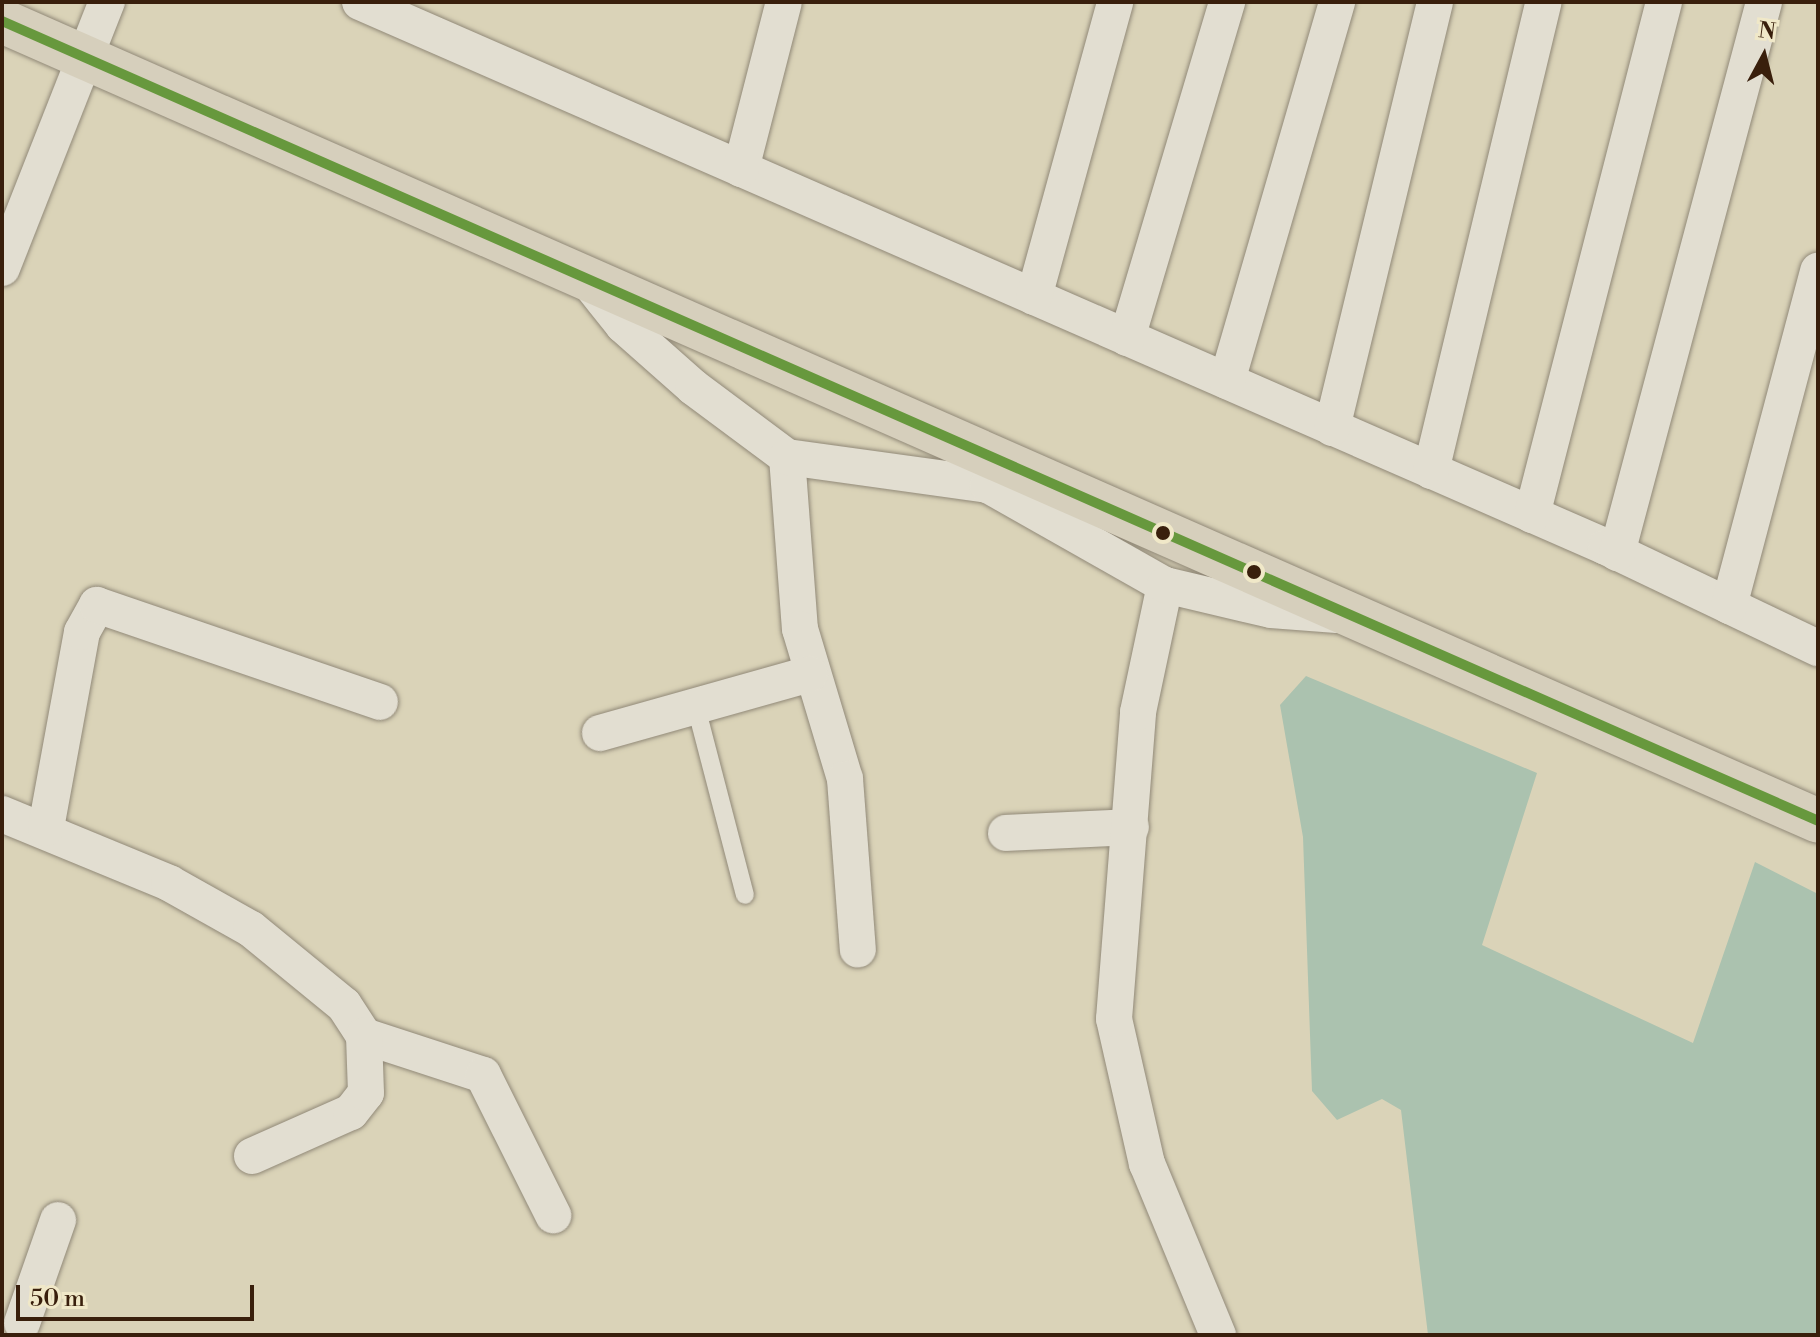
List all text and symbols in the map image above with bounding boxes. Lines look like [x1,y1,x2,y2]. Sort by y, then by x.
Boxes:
north arrow [1724,16,1804,96]
text: N [1757,17,1777,46]
unlabelled marker [1155,525,1171,541]
unlabelled marker [1246,564,1262,580]
scale bar [20,1269,258,1319]
text: 50 m [30,1284,85,1314]

